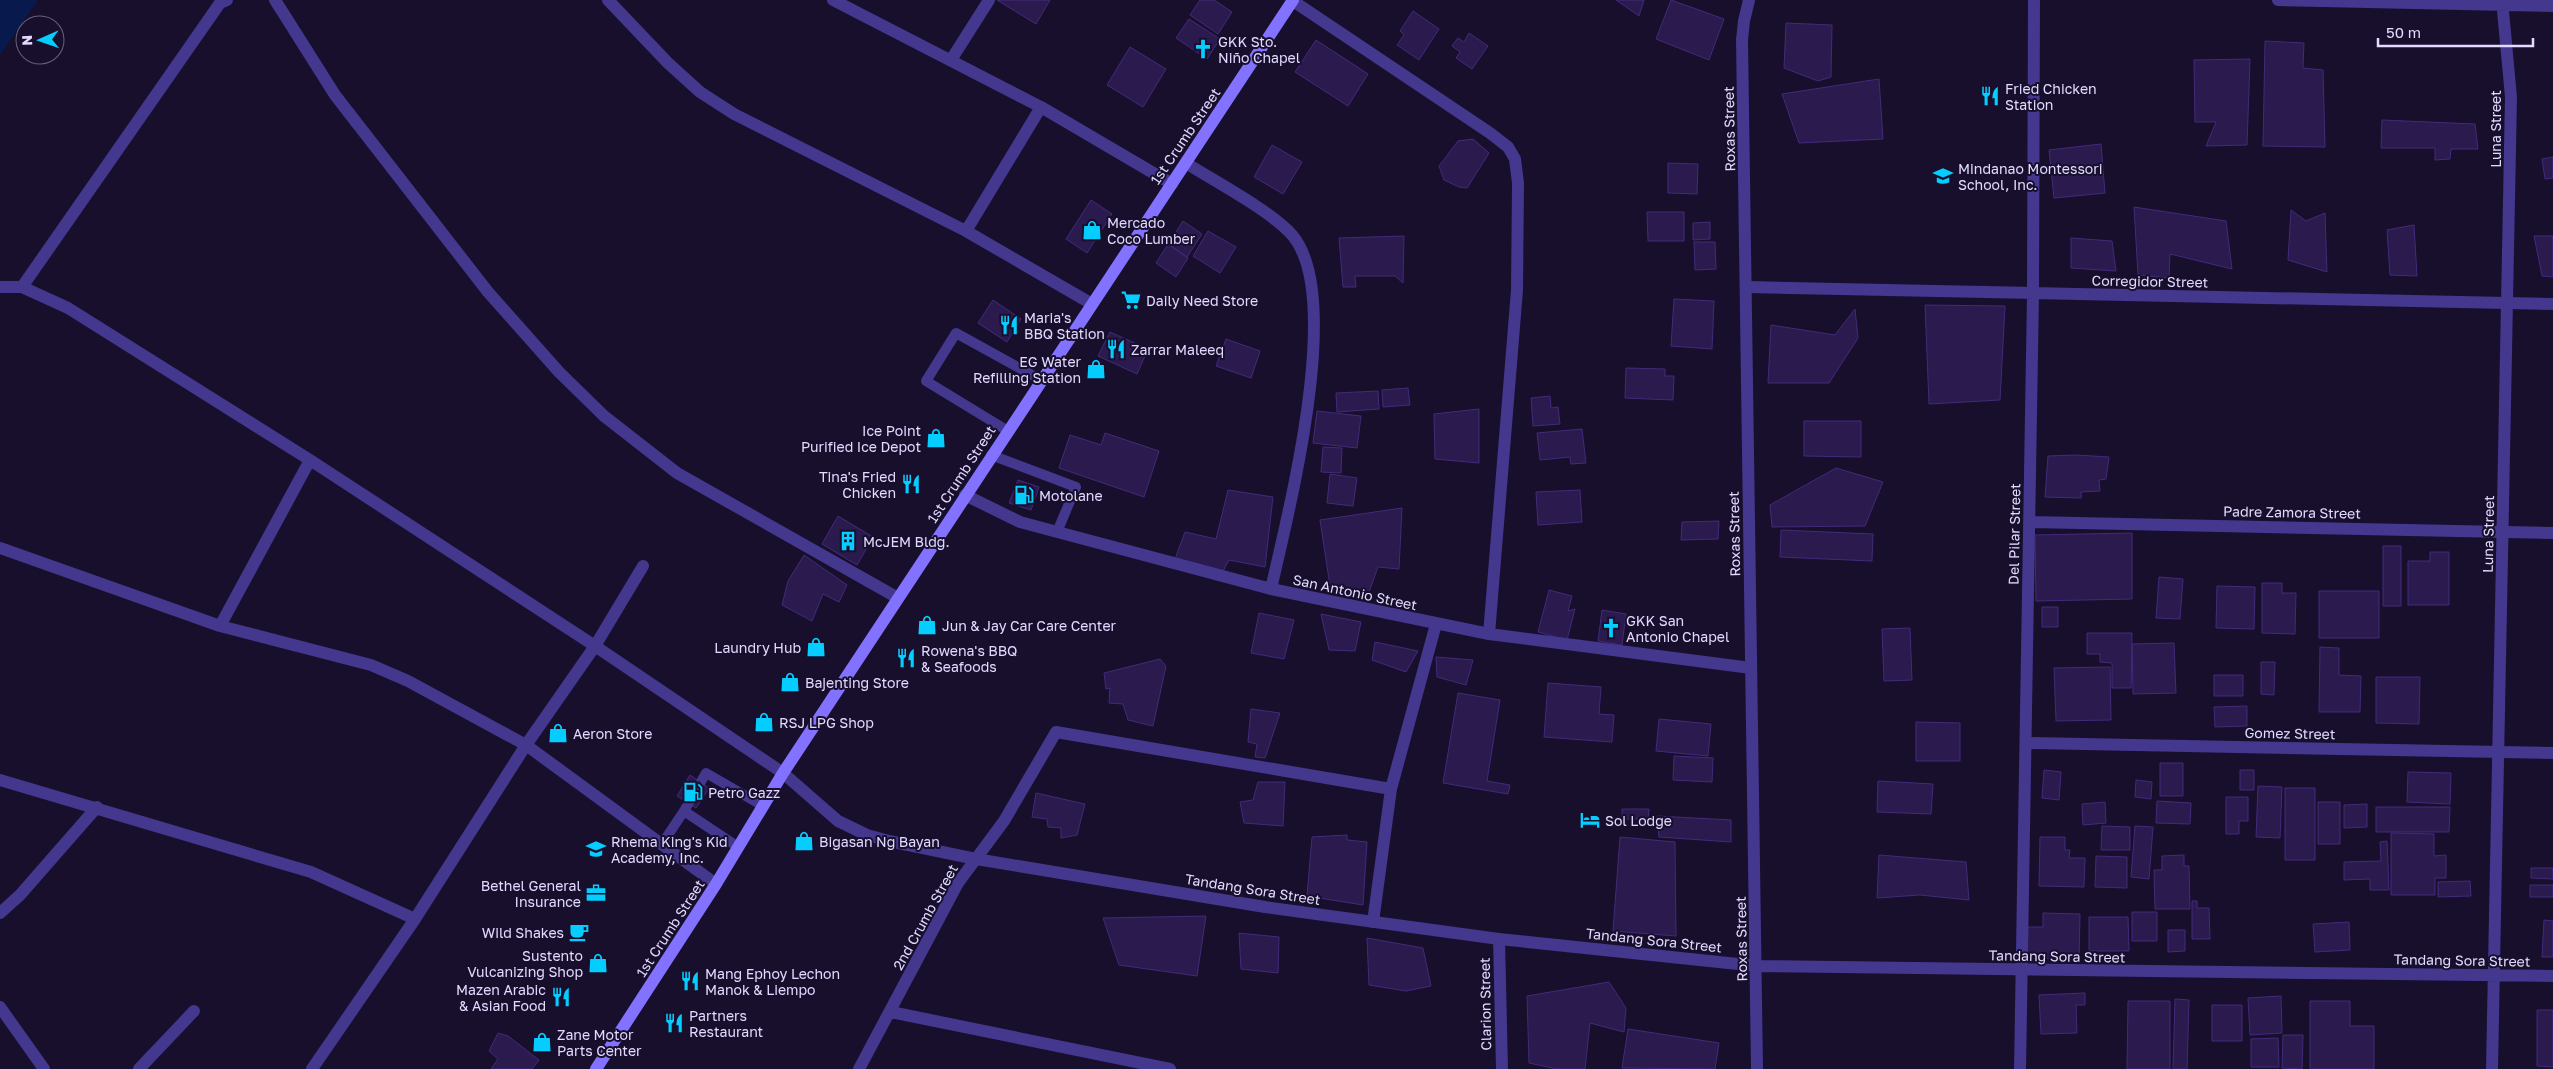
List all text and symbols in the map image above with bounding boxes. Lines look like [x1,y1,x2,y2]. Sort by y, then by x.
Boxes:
north arrow [15,15,65,65]
scale bar [2378,15,2533,47]
text: 50 m [2386,23,2421,41]
place label: GKK Sto. Niño Chapel [1218,33,1300,66]
text: N [18,35,35,46]
church icon: GKK Sto. Niño Chapel [1192,38,1214,60]
place label: Fried Chicken Station [2005,80,2097,113]
street label: 1st Crumb Street [1146,85,1224,187]
restaurant icon: Fried Chicken Station [1979,85,2001,107]
street label: Roxas Street [1720,86,1738,172]
street label: Luna Street [2487,90,2504,168]
place label: Mindanao Montessori School, Inc. [1958,160,2102,193]
school or university icon: Mindanao Montessori School, Inc. [1932,165,1954,187]
place label: Mercado Coco Lumber [1107,214,1196,247]
shop icon: Mercado Coco Lumber [1081,219,1103,241]
street label: Corregidor Street [2092,271,2208,291]
supermarket icon: Daily Need Store [1120,289,1142,311]
place label: Daily Need Store [1146,292,1258,309]
place label: Maria's BBQ Station [1024,309,1105,342]
restaurant icon: Maria's BBQ Station [998,314,1020,336]
restaurant icon: Zarrar Maleeq [1105,338,1127,360]
place label: Zarrar Maleeq [1131,341,1224,358]
place label: EG Water Refilling Station [973,353,1082,386]
shop icon: EG Water Refilling Station [1085,358,1107,380]
place label: Ice Point Purified Ice Depot [801,422,921,455]
street label: 1st Crumb Street [923,422,999,526]
shop icon: Ice Point Purified Ice Depot [925,427,947,449]
place label: Tina's Fried Chicken [819,468,896,501]
restaurant icon: Tina's Fried Chicken [900,473,922,495]
street label: Del Pilar Street [2005,483,2023,585]
fuel station icon: Motolane [1013,484,1035,506]
place label: Motolane [1039,487,1103,504]
street label: Roxas Street [1725,491,1743,577]
street label: Luna Street [2479,495,2497,573]
street label: Padre Zamora Street [2223,502,2361,522]
building icon: McJEM Bldg. [837,530,859,552]
place label: McJEM Bldg. [863,533,950,550]
street label: San Antonio Street [1291,571,1419,613]
place label: GKK San Antonio Chapel [1626,612,1729,645]
shop icon: Jun & Jay Car Care Center [916,614,938,636]
place label: Jun & Jay Car Care Center [942,617,1117,634]
church icon: GKK San Antonio Chapel [1600,617,1622,639]
shop icon: Laundry Hub [805,636,827,658]
place label: Laundry Hub [714,639,801,656]
place label: Rowena's BBQ & Seafoods [921,642,1017,675]
restaurant icon: Rowena's BBQ & Seafoods [895,647,917,669]
shop icon: Bajenting Store [779,671,801,693]
place label: Bajenting Store [805,674,909,691]
shop icon: RSJ LPG Shop [753,711,775,733]
place label: RSJ LPG Shop [779,714,874,731]
shop icon: Aeron Store [547,722,569,744]
street label: Gomez Street [2244,724,2336,742]
place label: Aeron Store [573,725,652,742]
fuel station icon: Petro Gazz [682,781,704,803]
place label: Petro Gazz [708,784,780,801]
hotel icon: Sol Lodge [1579,809,1601,831]
place label: Sol Lodge [1605,812,1672,829]
shop icon: Bigasan Ng Bayan [793,830,815,852]
place label: Rhema King's Kid Academy, Inc. [611,833,728,866]
place label: Bigasan Ng Bayan [819,833,940,850]
school or university icon: Rhema King's Kid Academy, Inc. [585,838,607,860]
street label: 2nd Crumb Street [889,861,961,973]
street label: Tandang Sora Street [1184,870,1322,908]
street label: 1st Crumb Street [632,876,708,980]
place label: Bethel General Insurance [481,877,581,910]
office icon: Bethel General Insurance [585,882,607,904]
street label: Roxas Street [1732,896,1750,982]
cafe icon: Wild Shakes [568,921,590,943]
place label: Wild Shakes [482,924,564,941]
street label: Tandang Sora Street [1585,924,1723,956]
street label: Tandang Sora Street [1989,946,2125,966]
place label: Sustento Vulcanizing Shop [467,947,583,980]
street label: Tandang Sora Street [2394,950,2530,970]
shop icon: Sustento Vulcanizing Shop [587,952,609,974]
street label: Clarion Street [1476,957,1494,1051]
place label: Mang Ephoy Lechon Manok & Liempo [705,965,840,998]
restaurant icon: Mang Ephoy Lechon Manok & Liempo [679,970,701,992]
place label: Mazen Arabic & Asian Food [456,981,546,1014]
restaurant icon: Mazen Arabic & Asian Food [550,986,572,1008]
place label: Partners Restaurant [689,1007,763,1040]
restaurant icon: Partners Restaurant [663,1012,685,1034]
place label: Zane Motor Parts Center [557,1026,642,1059]
shop icon: Zane Motor Parts Center [531,1031,553,1053]

